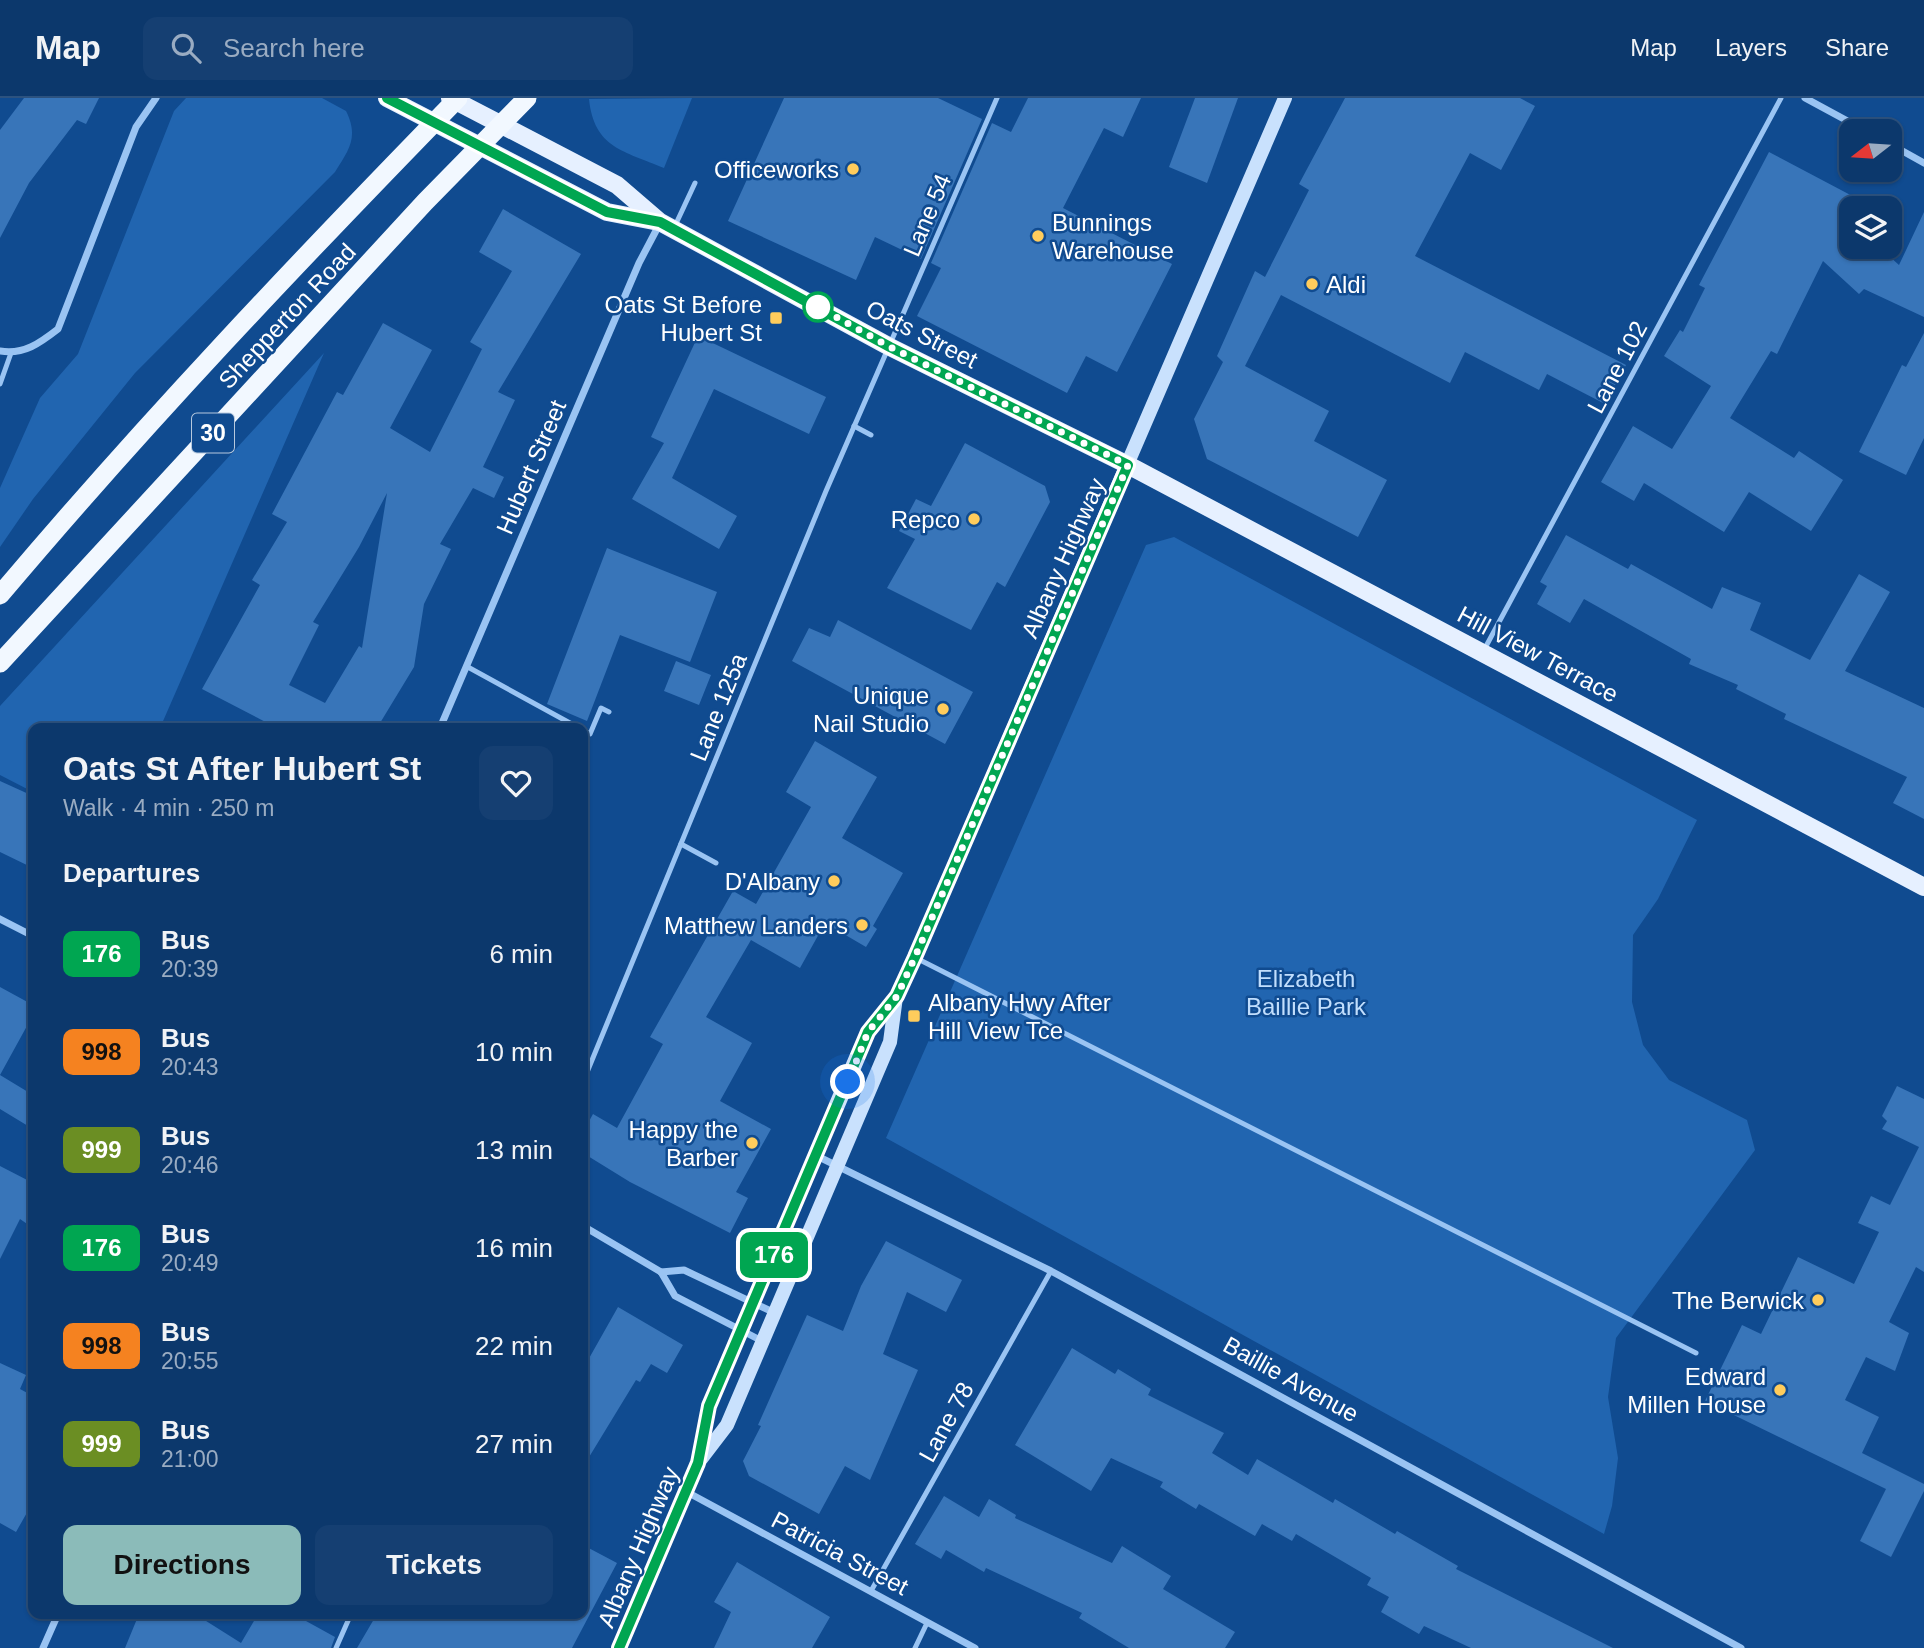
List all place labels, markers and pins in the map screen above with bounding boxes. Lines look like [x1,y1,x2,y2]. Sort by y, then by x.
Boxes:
place label: Officeworks [714,156,839,183]
marker: Officeworks [845,161,861,177]
place label: Bunnings Warehouse [1052,209,1174,264]
marker: Bunnings Warehouse [1030,228,1046,244]
place label: Aldi [1326,271,1366,298]
marker: Aldi [1304,276,1320,292]
place label: Oats St Before Hubert St [605,291,762,346]
unlabelled marker [803,292,833,322]
marker: Oats St Before Hubert St [768,310,784,326]
place label: Repco [891,506,960,533]
marker: Repco [966,511,982,527]
place label: Unique Nail Studio [813,682,929,737]
marker: Unique Nail Studio [935,701,951,717]
place label: D'Albany [725,868,820,895]
marker: D'Albany [826,873,842,889]
place label: Matthew Landers [664,912,848,939]
marker: Matthew Landers [854,917,870,933]
place label: Albany Hwy After Hill View Tce [928,989,1111,1044]
marker: Albany Hwy After Hill View Tce [906,1008,922,1024]
place label: Happy the Barber [629,1116,738,1171]
marker: Happy the Barber [744,1135,760,1151]
place label: The Berwick [1672,1287,1805,1314]
marker: The Berwick [1810,1292,1826,1308]
place label: Edward Millen House [1627,1363,1766,1418]
marker: Edward Millen House [1772,1382,1788,1398]

